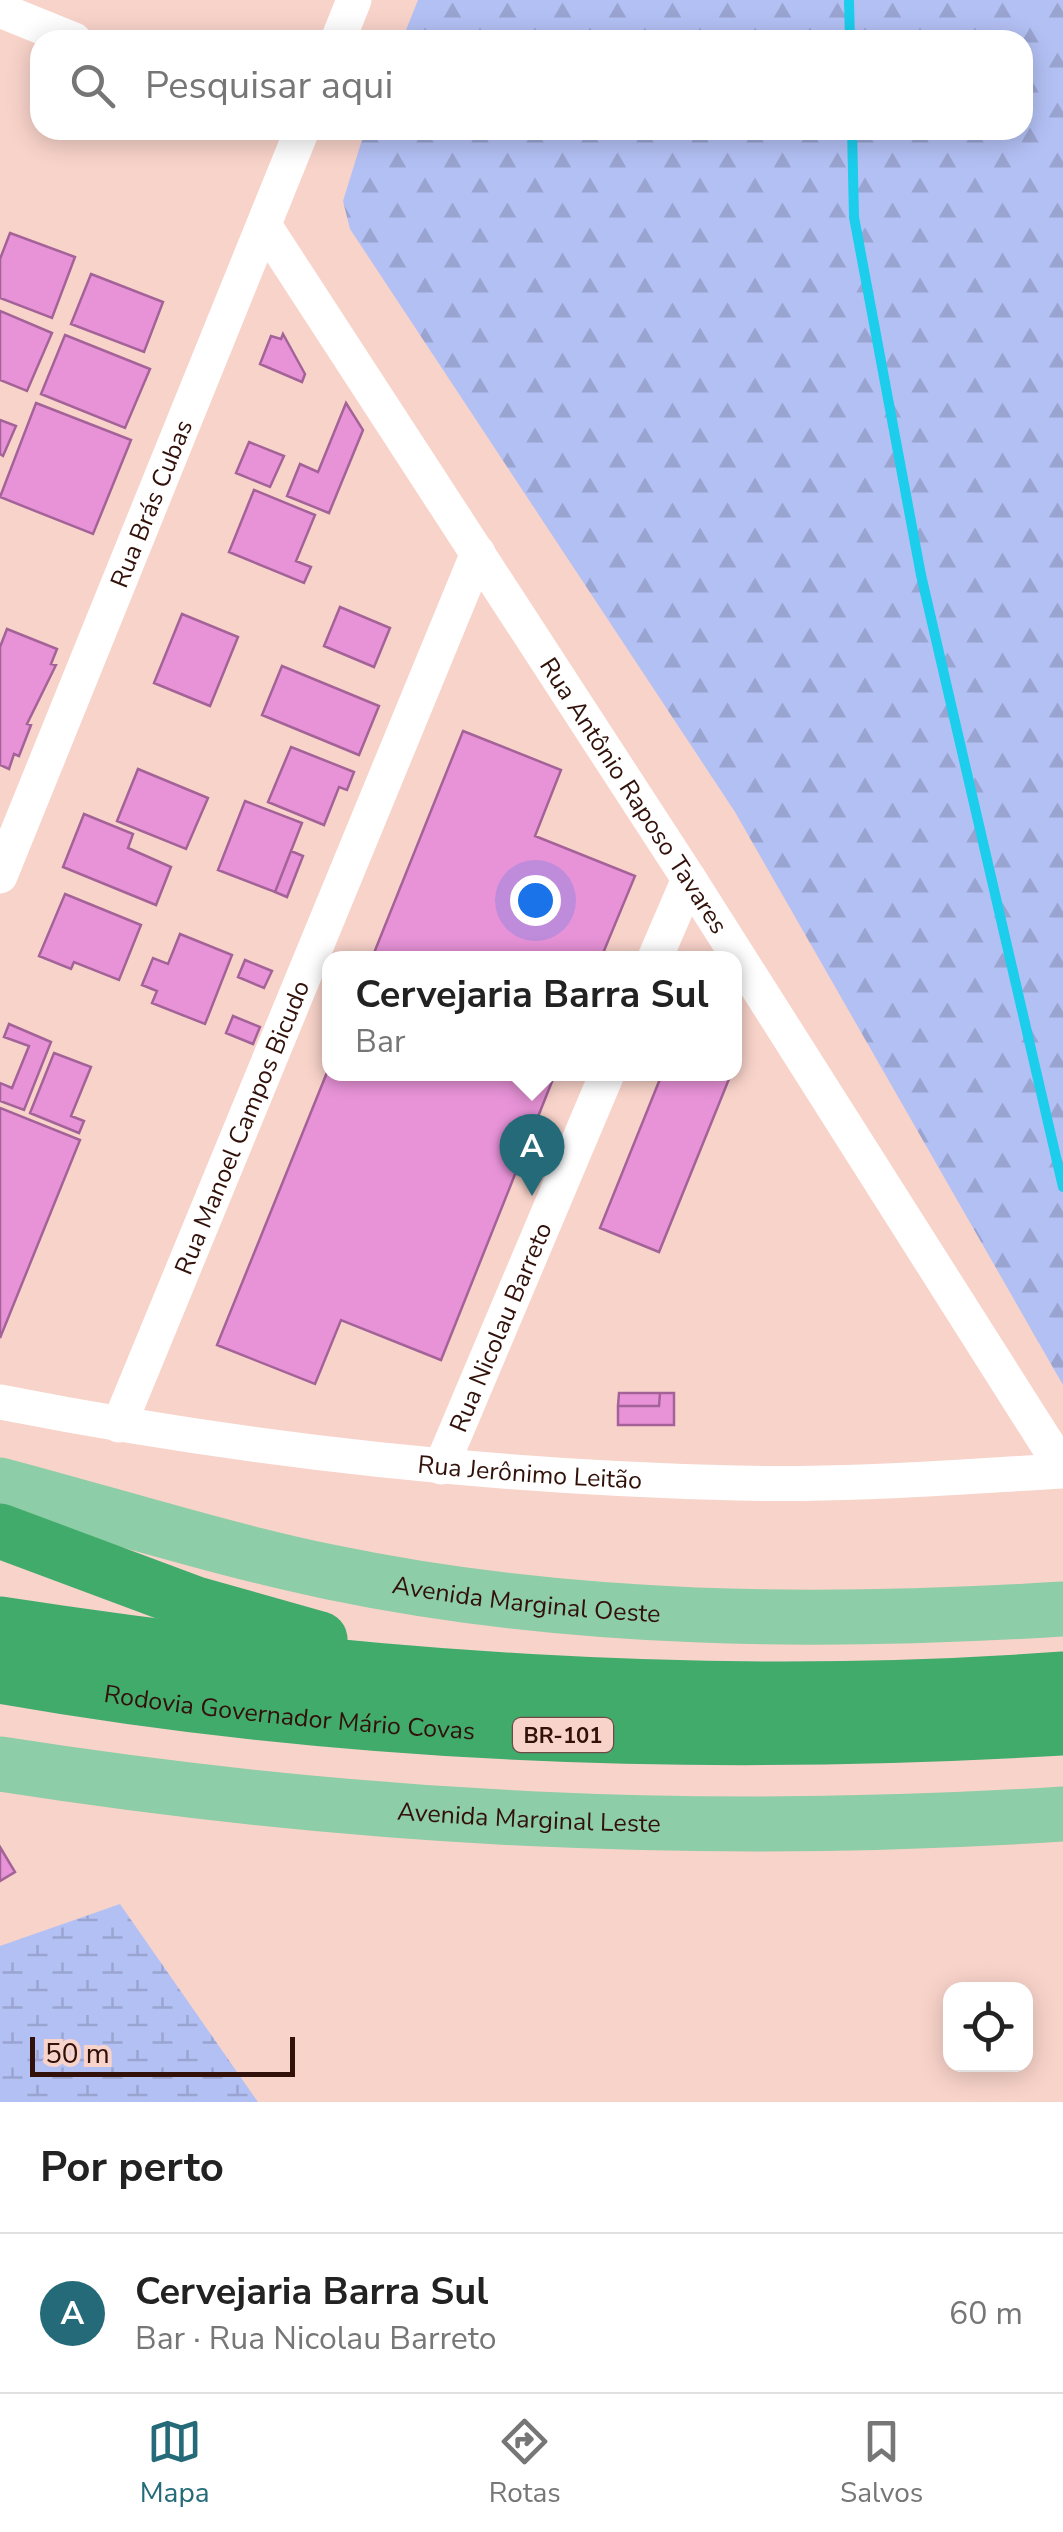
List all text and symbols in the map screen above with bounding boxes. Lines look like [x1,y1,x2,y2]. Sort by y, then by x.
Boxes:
search box [30,30,1033,140]
icon: search [65,58,120,113]
text: Pesquisar aqui [145,60,393,111]
street label: Rua Brás Cubas [103,415,201,593]
street label: Rua Antônio Raposo Tavares [531,651,735,941]
your location [510,875,561,926]
popup [322,951,742,1081]
text: Cervejaria Barra Sul [355,969,709,1020]
street label: Rua Manoel Campos Bicudo [167,975,318,1280]
text: Bar [355,1020,405,1063]
pin: A [500,1114,564,1196]
street label: Rua Nicolau Barreto [442,1217,560,1438]
street label: Rua Jerônimo Leitão [416,1448,643,1498]
street label: Avenida Marginal Oeste [390,1568,661,1631]
street label: Rodovia Governador Mário Covas [102,1677,476,1748]
road number: BR-101 [513,1718,613,1752]
street label: Avenida Marginal Leste [396,1794,661,1841]
map controls [943,1982,1033,2072]
button: locate [943,1982,1033,2072]
scale bar [30,2032,295,2076]
text: 50 m [45,2035,110,2073]
text: Por perto [40,2139,224,2196]
text: Cervejaria Barra Sul [135,2266,488,2317]
text: A [61,2292,84,2335]
text: 60 m [949,2292,1023,2335]
text: Bar · Rua Nicolau Barreto [135,2317,496,2360]
tab: Mapa [140,2414,210,2512]
tab: Rotas [489,2414,561,2512]
tab: Salvos [840,2414,923,2512]

